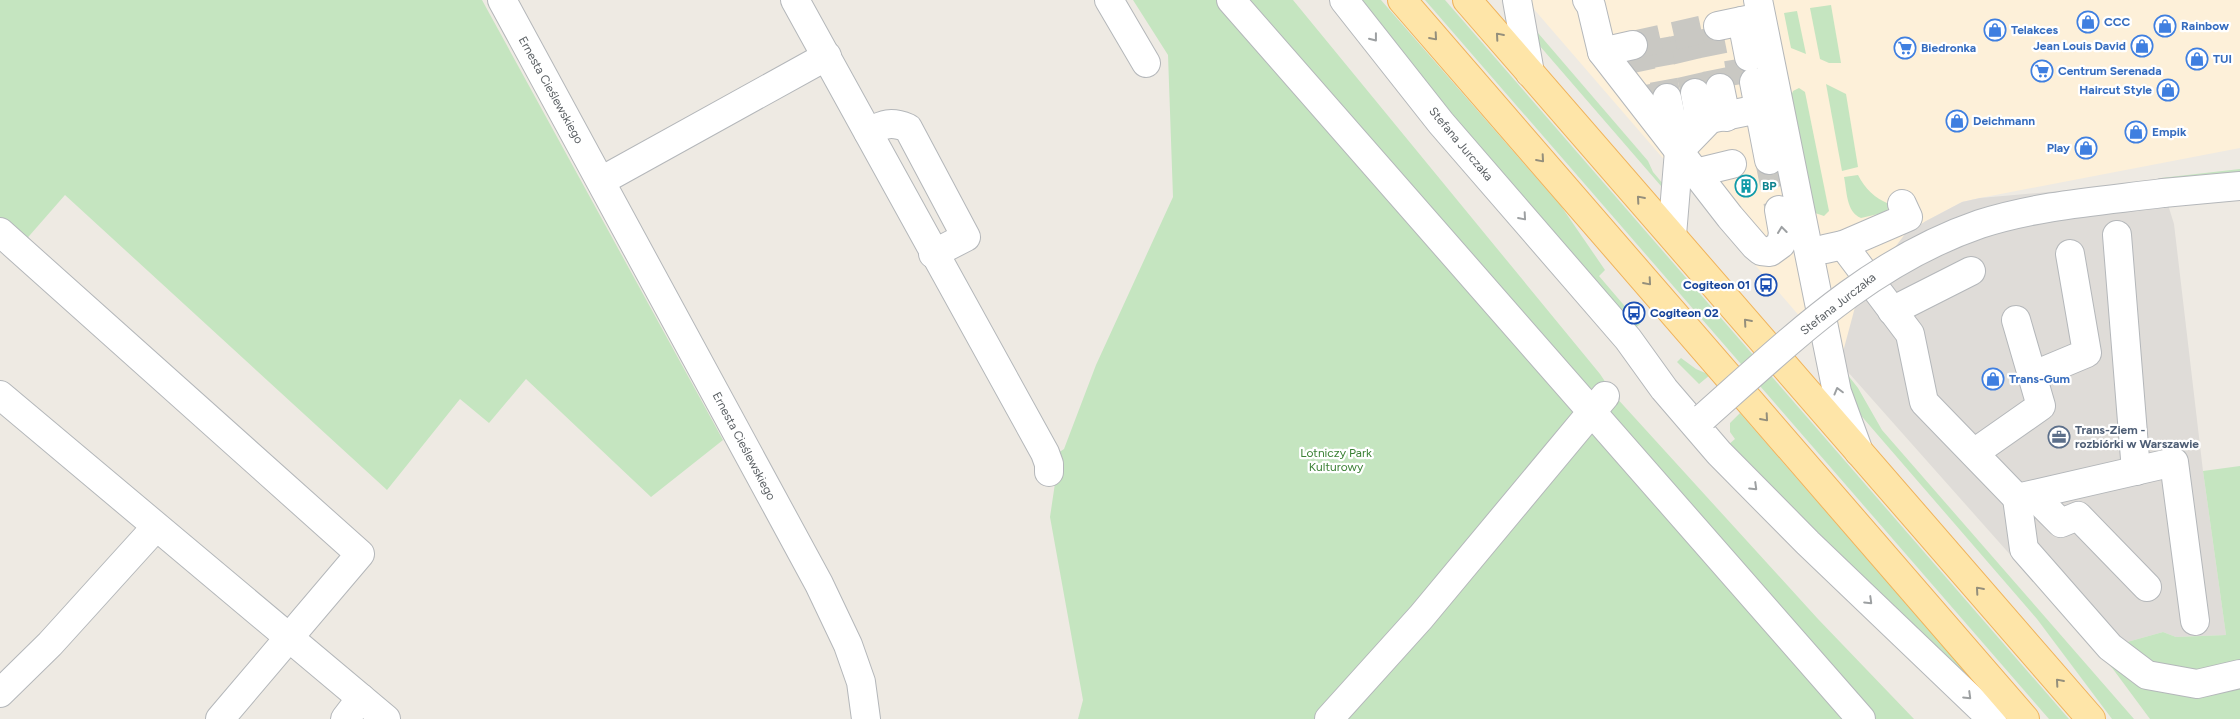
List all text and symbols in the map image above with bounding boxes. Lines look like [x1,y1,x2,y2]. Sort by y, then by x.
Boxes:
shop icon: CCC [2076,10,2100,34]
shop icon: Rainbow [2153,14,2177,38]
place label: CCC [2104,15,2130,29]
shop icon: Telakces [1983,18,2007,42]
place label: Rainbow [2181,19,2229,33]
place label: Telakces [2011,23,2059,37]
one-way arrow [1428,31,1437,40]
one-way arrow [1369,32,1377,41]
one-way arrow [1495,33,1504,42]
street label: Ernesta Cieślewskiego [516,34,586,146]
shop icon: Jean Louis David [2130,34,2154,58]
supermarket icon: Biedronka [1893,36,1917,60]
place label: Jean Louis David [2033,39,2126,53]
place label: Biedronka [1921,41,1976,55]
shop icon: TUI [2185,47,2209,71]
place label: TUI [2213,52,2232,66]
supermarket icon: Centrum Serenada [2030,59,2054,83]
place label: Centrum Serenada [2058,64,2162,78]
shop icon: Haircut Style [2156,78,2180,102]
place label: Haircut Style [2079,83,2152,97]
street label: Stefana Jurczaka [1426,104,1496,184]
shop icon: Deichmann [1945,109,1969,133]
place label: Deichmann [1973,114,2035,128]
shop icon: Empik [2124,120,2148,144]
place label: Empik [2152,125,2187,139]
shop icon: Play [2074,136,2098,160]
place label: Play [2047,141,2070,155]
one-way arrow [1535,154,1544,163]
building icon: BP [1734,174,1758,198]
place label: BP [1762,179,1777,193]
one-way arrow [1637,195,1646,204]
one-way arrow [1517,212,1526,221]
one-way arrow [1777,226,1788,234]
street label: Stefana Jurczaka [1797,270,1879,338]
bus stop icon: Cogiteon 01 [1754,273,1778,297]
one-way arrow [1642,276,1651,285]
place label: Cogiteon 01 [1683,278,1750,292]
bus stop icon: Cogiteon 02 [1622,301,1646,325]
place label: Cogiteon 02 [1650,306,1719,320]
one-way arrow [1743,319,1752,328]
shop icon: Trans-Gum [1981,367,2005,391]
place label: Trans-Gum [2009,372,2070,386]
one-way arrow [1833,388,1843,396]
street label: Ernesta Cieślewskiego [710,390,778,502]
one-way arrow [1759,413,1768,422]
place label: Trans-Ziem - rozbiórki w Warszawie [2075,423,2199,451]
office icon: Trans-Ziem - rozbiórki w Warszawie [2047,425,2071,449]
park label: Lotniczy Park Kulturowy [1300,446,1372,474]
one-way arrow [1748,481,1757,490]
one-way arrow [1976,587,1985,596]
one-way arrow [1863,595,1872,604]
one-way arrow [2056,679,2065,688]
one-way arrow [1963,690,1972,699]

